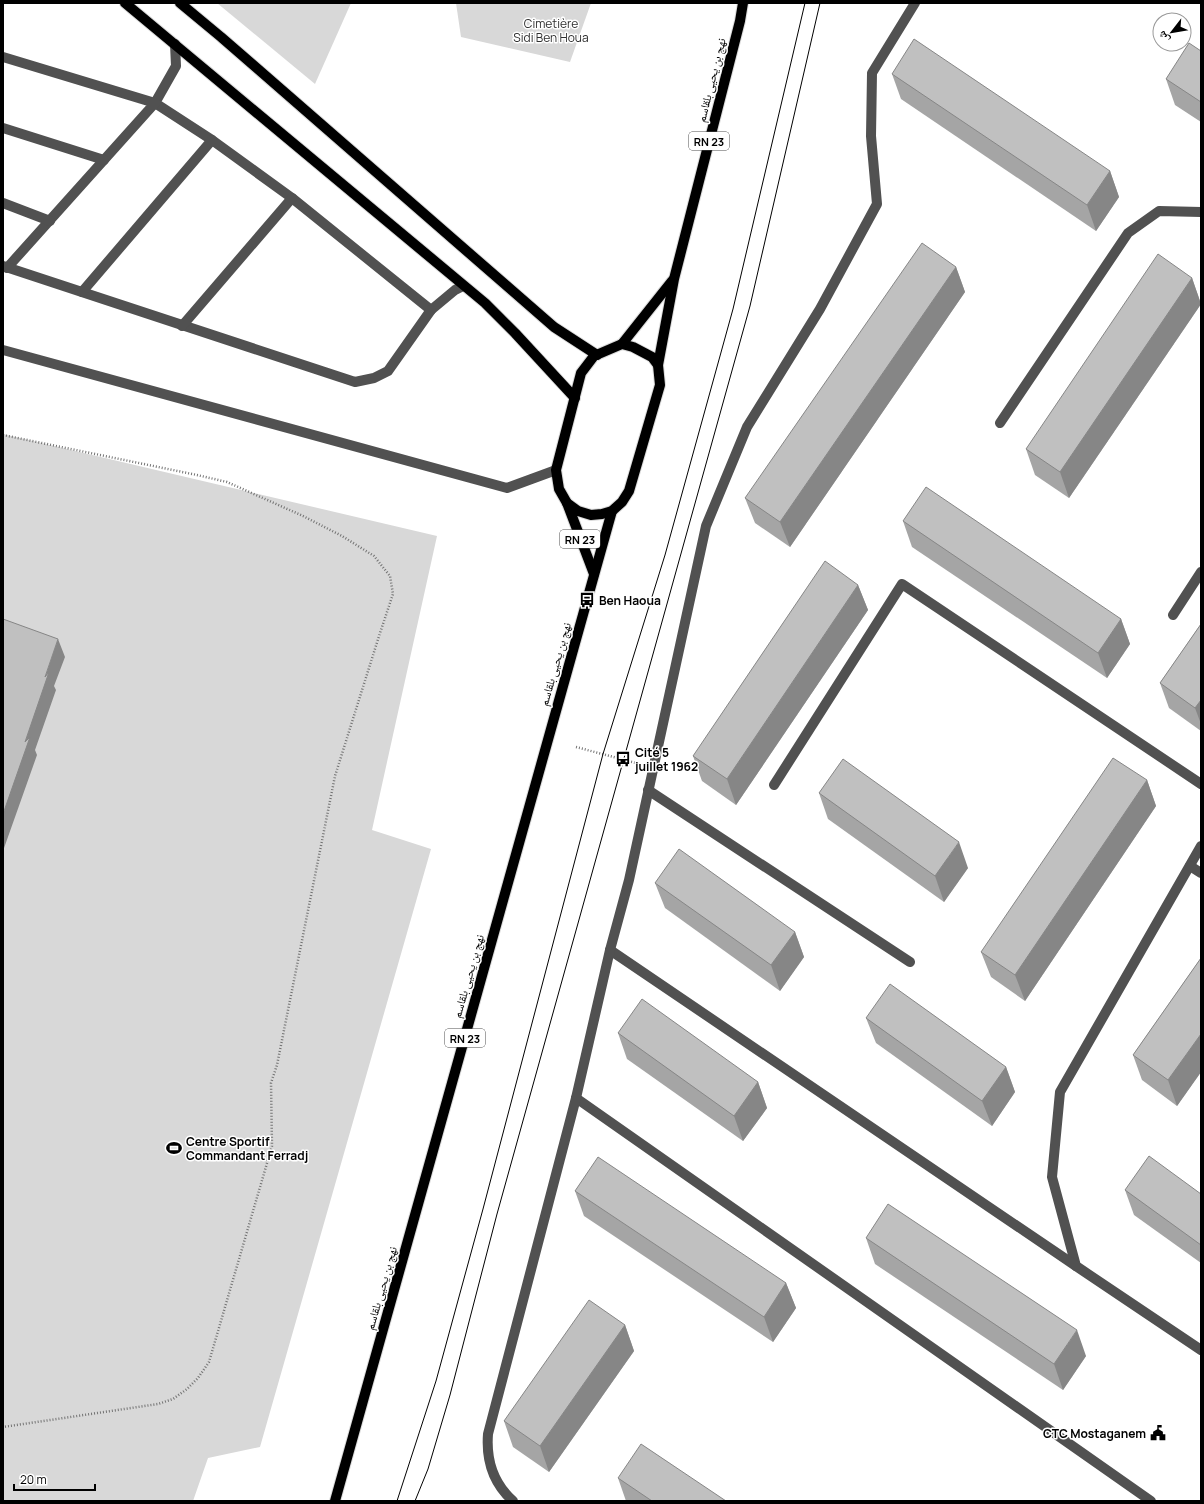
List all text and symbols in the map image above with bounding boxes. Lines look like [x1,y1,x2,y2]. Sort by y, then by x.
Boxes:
north arrow [1152,12,1192,52]
park label: Cimetière Sidi Ben Houa [513,15,589,46]
text: ش [1153,28,1173,46]
street label: نهج بن يحيى بلقاسم [692,36,730,124]
road number: RN 23 [689,132,729,150]
road number: RN 23 [560,530,600,548]
bus stop icon: Ben Haoua [578,591,596,609]
place label: Ben Haoua [599,592,661,609]
street label: نهج بن يحيى بلقاسم [535,620,575,708]
place label: Cité 5 juillet 1962 [634,744,698,775]
bus stop icon: Cité 5 juillet 1962 [614,750,632,768]
street label: نهج بن يحيى بلقاسم [448,932,488,1020]
road number: RN 23 [445,1029,485,1047]
place label: Centre Sportif Commandant Ferradj [186,1133,308,1164]
sports icon: Centre Sportif Commandant Ferradj [165,1139,183,1157]
street label: نهج بن يحيى بلقاسم [361,1244,401,1332]
public building icon: CTC Mostaganem [1149,1424,1167,1442]
place label: CTC Mostaganem [1043,1425,1146,1442]
scale bar [14,1466,95,1492]
text: 20 m [20,1471,47,1488]

